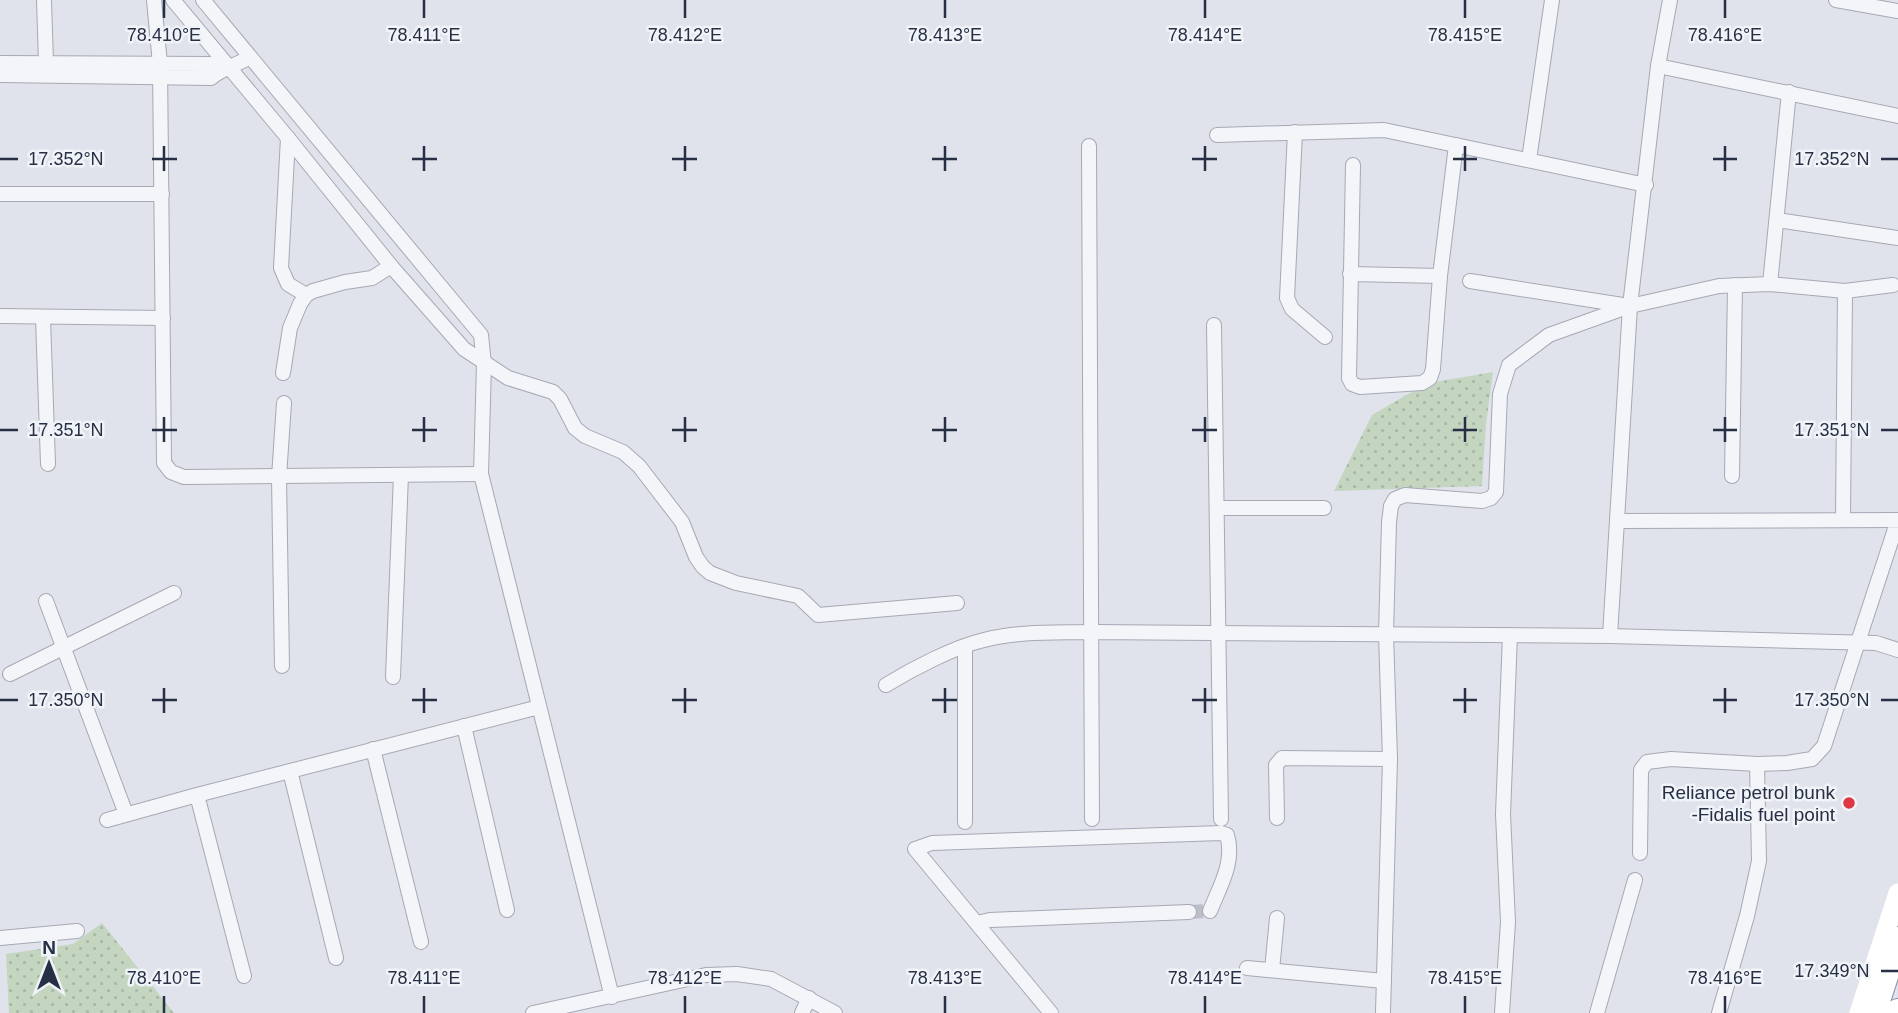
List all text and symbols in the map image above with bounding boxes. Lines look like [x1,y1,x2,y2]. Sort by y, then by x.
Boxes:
text: 78.410°E [127,25,201,45]
text: 78.411°E [388,25,460,45]
text: 78.412°E [648,25,722,45]
text: 78.413°E [908,25,982,45]
text: 78.414°E [1168,25,1242,45]
text: 78.415°E [1428,25,1502,45]
text: 78.416°E [1688,25,1762,45]
text: 17.352°N [28,149,104,169]
text: 17.352°N [1794,149,1870,169]
text: 17.351°N [28,420,104,440]
text: 17.351°N [1794,420,1870,440]
text: 17.350°N [28,690,104,710]
text: 17.350°N [1794,690,1870,710]
place label: Reliance petrol bunk -Fidalis fuel point [1662,782,1836,825]
marker: Reliance petrol bunk -Fidalis fuel point [1841,795,1857,811]
north arrow [14,929,84,999]
text: N [42,937,56,958]
text: 17.349°N [1794,961,1870,981]
text: 78.410°E [127,968,201,988]
text: 78.411°E [388,968,460,988]
text: 78.412°E [648,968,722,988]
text: 78.413°E [908,968,982,988]
text: 78.414°E [1168,968,1242,988]
text: 78.415°E [1428,968,1502,988]
text: 78.416°E [1688,968,1762,988]

